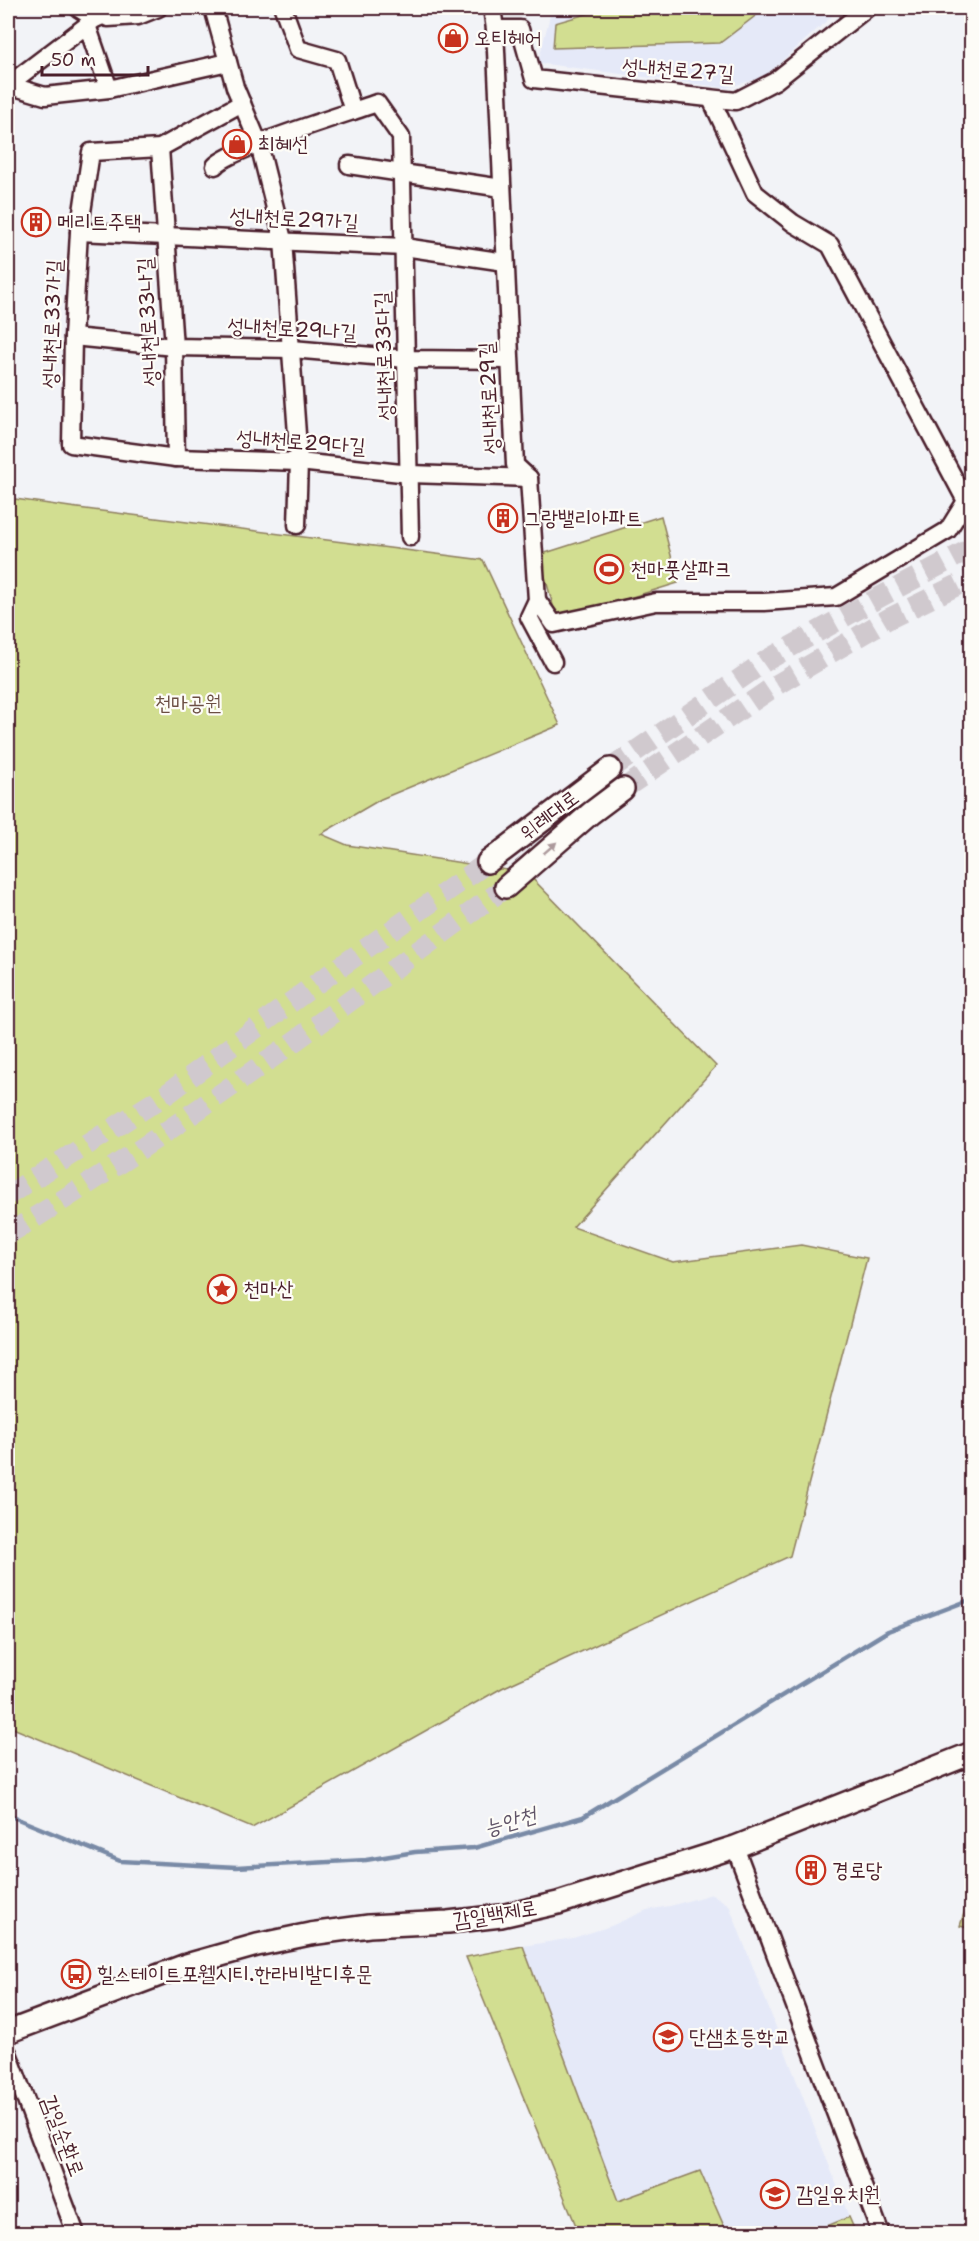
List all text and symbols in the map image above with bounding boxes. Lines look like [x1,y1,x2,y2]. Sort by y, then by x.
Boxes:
shop icon: 오티헤어 [437,22,469,54]
place label: 오티헤어 [474,24,542,52]
scale bar [42,39,148,77]
text: 50 m [51,48,96,72]
street label: 성내천로27길 [621,52,735,88]
shop icon: 최혜선 [221,128,253,160]
place label: 최혜선 [258,130,309,158]
street label: 성내천로29가길 [229,202,360,236]
building icon: 메리트주택 [20,206,52,238]
place label: 메리트주택 [57,208,142,236]
street label: 성내천로33나길 [131,257,165,387]
street label: 성내천로33가길 [36,259,68,389]
street label: 성내천로33다길 [368,291,400,421]
street label: 성내천로29나길 [227,312,358,346]
street label: 성내천로29길 [472,341,506,455]
street label: 성내천로29다길 [235,424,367,460]
building icon: 그랑밸리아파트 [487,502,519,534]
place label: 그랑밸리아파트 [524,504,642,532]
sports icon: 천마풋살파크 [593,553,625,585]
place label: 천마풋살파크 [630,555,731,583]
park label: 천마공원 [154,689,222,717]
street label: 위례대로 [514,783,584,847]
one-way arrow [543,842,558,855]
place icon: 천마산 [206,1273,238,1305]
place label: 천마산 [243,1275,294,1303]
water label: 능안천 [480,1799,542,1842]
building icon: 경로당 [795,1854,827,1886]
place label: 경로당 [832,1856,883,1884]
street label: 감일백제로 [451,1894,539,1934]
bus stop icon: 힐스테이트포웰시티.한라비발디후문 [60,1958,92,1990]
place label: 힐스테이트포웰시티.한라비발디후문 [97,1960,373,1988]
school or university icon: 단샘초등학교 [652,2021,684,2053]
place label: 단샘초등학교 [689,2023,790,2051]
street label: 감일순환로 [35,2092,91,2180]
school or university icon: 감일유치원 [759,2178,791,2210]
place label: 감일유치원 [796,2180,881,2208]

